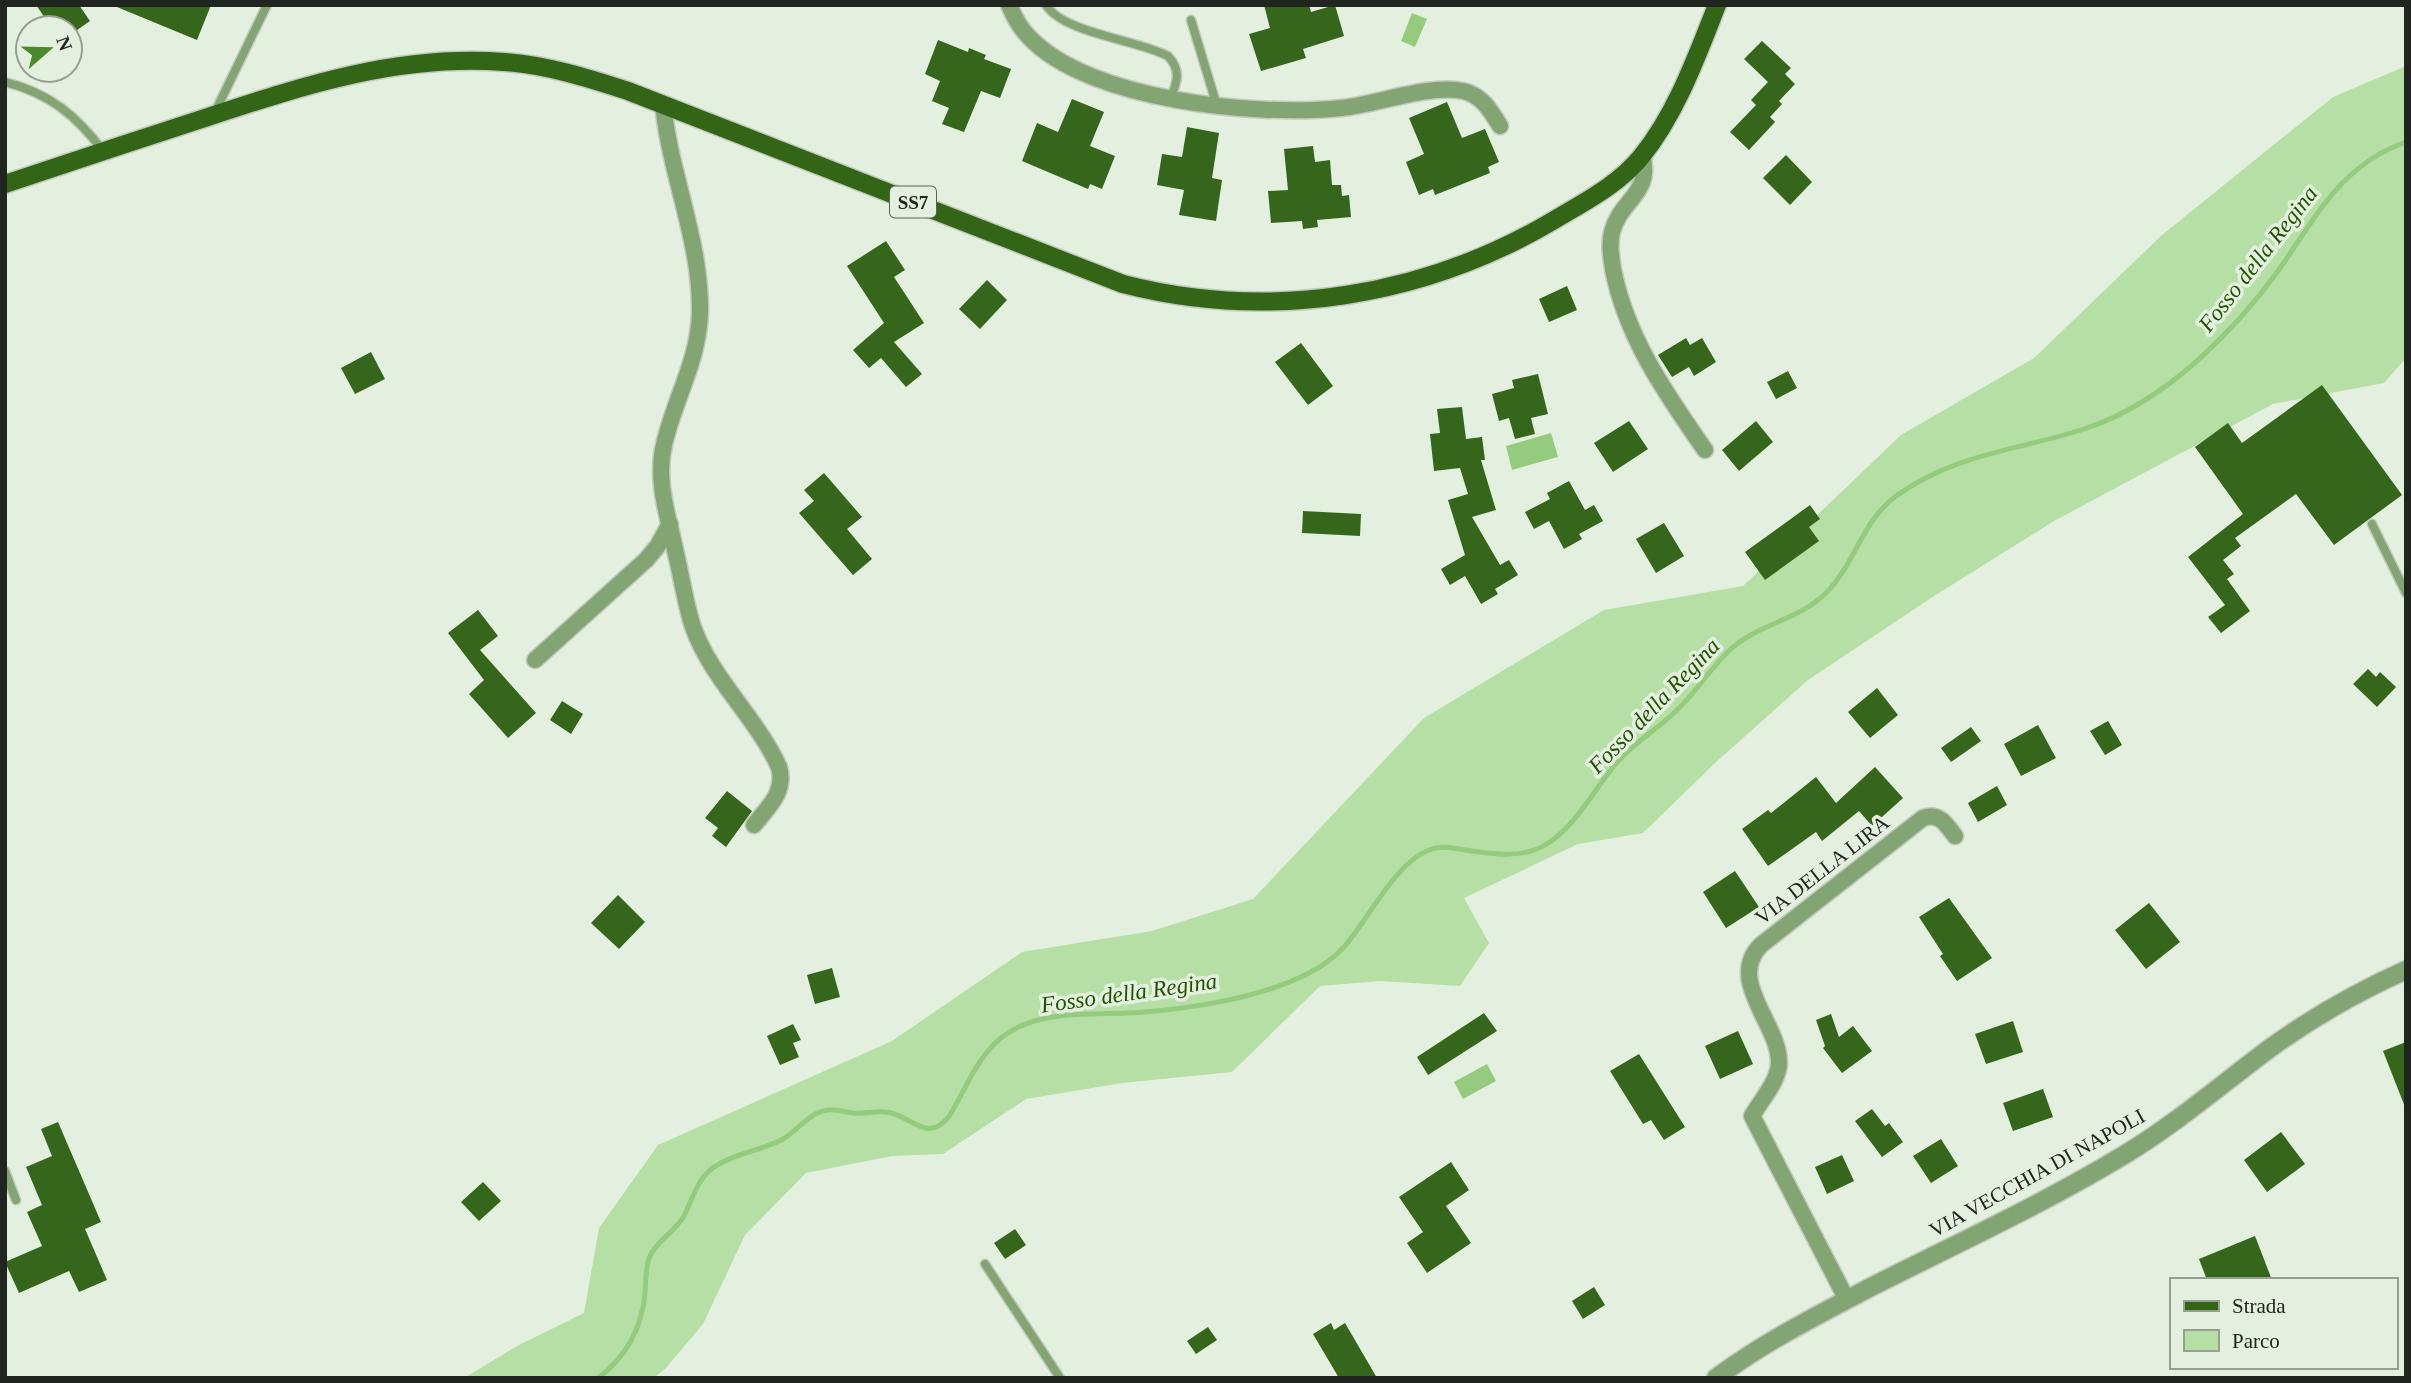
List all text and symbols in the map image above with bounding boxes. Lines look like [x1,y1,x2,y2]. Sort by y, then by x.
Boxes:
north arrow [14,14,84,84]
text: N [52,33,77,54]
water label: Fosso della Regina [2193,181,2323,337]
road number: SS7 [890,186,936,218]
water label: Fosso della Regina [1583,633,1725,779]
street label: VIA DELLA LIRA [1750,810,1894,930]
water label: Fosso della Regina [1038,968,1219,1018]
street label: VIA VECCHIA DI NAPOLI [1925,1104,2149,1242]
legend [2170,1278,2397,1369]
text: Strada [2232,1294,2286,1318]
text: Parco [2232,1329,2280,1353]

